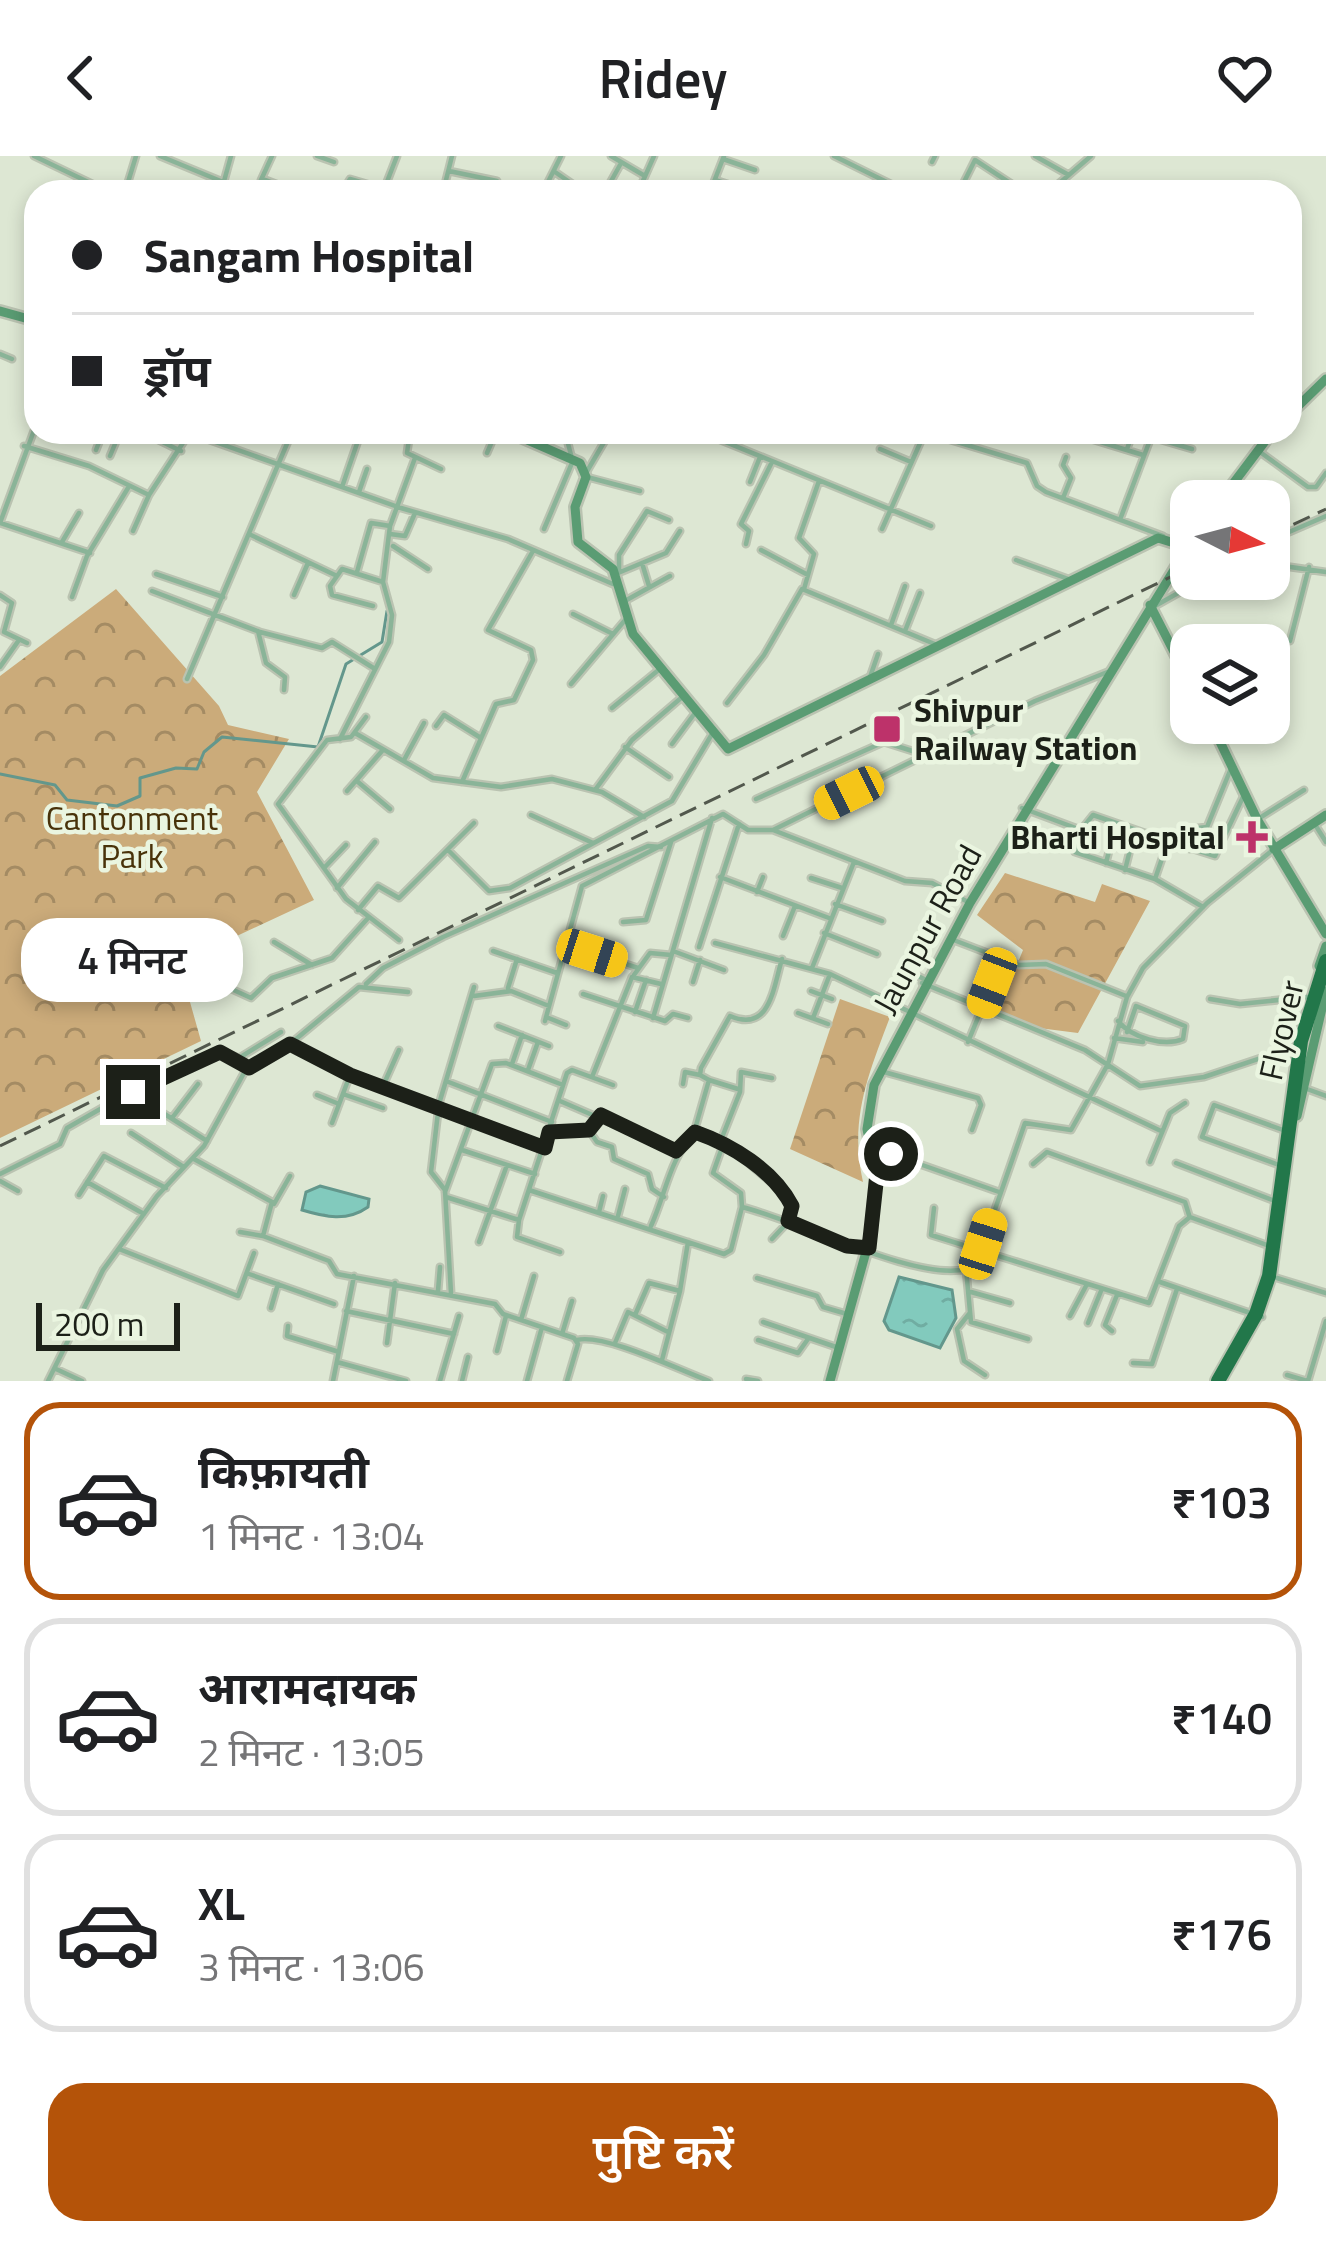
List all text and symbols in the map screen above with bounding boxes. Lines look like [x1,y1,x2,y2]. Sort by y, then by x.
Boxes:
text: Ridey [598,37,728,119]
icon: back [48,45,114,111]
icon: heart [1212,45,1278,111]
text: Sangam Hospital [144,221,474,289]
text: ड्रॉप [144,336,211,404]
north arrow [1170,480,1290,600]
map controls [1170,480,1290,744]
button: layers [1170,624,1290,744]
place label: Shivpur Railway Station [914,685,1137,773]
marker: Shivpur Railway Station [871,713,903,745]
car [809,761,889,825]
park label: Cantonment Park [46,793,219,881]
place label: Bharti Hospital [1010,812,1225,862]
marker: Bharti Hospital [1236,821,1268,853]
street label: Jaunpur Road [860,835,994,1023]
callout: 4 मिनट [22,918,244,1002]
car [552,925,632,981]
text: 4 मिनट [77,930,187,989]
car [962,943,1022,1023]
street label: Flyover [1245,975,1317,1085]
route end [106,1065,160,1119]
route start [864,1127,918,1181]
car [955,1204,1011,1284]
scale bar [36,1297,180,1350]
text: 200 m [54,1299,144,1349]
text: किफ़ायती [198,1437,369,1505]
icon: car [54,1447,162,1555]
text: ₹103 [1171,1467,1272,1535]
text: 1 मिनट · 13:04 [198,1506,425,1565]
text: आरामदायक [198,1653,416,1721]
icon: car [54,1663,162,1771]
text: ₹140 [1171,1683,1272,1751]
text: 2 मिनट · 13:05 [198,1722,425,1781]
text: XL [198,1869,245,1937]
icon: car [54,1879,162,1987]
text: ₹176 [1171,1899,1272,1967]
text: 3 मिनट · 13:06 [198,1937,425,1996]
button: पुष्टि करें [48,2083,1278,2221]

